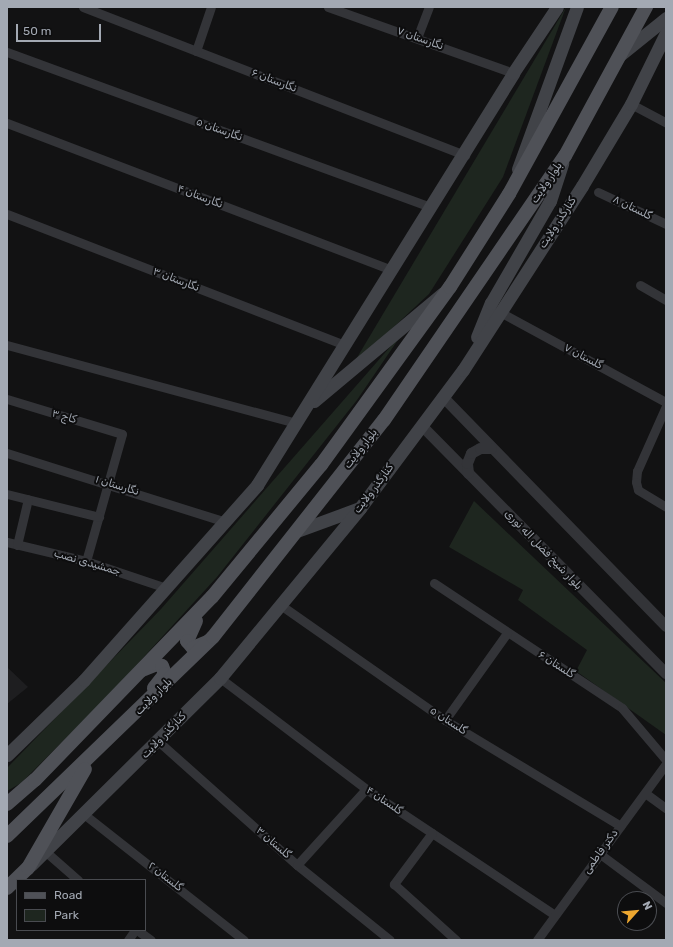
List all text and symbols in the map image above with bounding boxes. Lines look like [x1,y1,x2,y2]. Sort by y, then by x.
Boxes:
scale bar [18,16,103,42]
text: 50 m [23,24,51,38]
street label: نگارستان ۷ [395,24,445,54]
street label: نگارستان ۶ [249,66,299,96]
street label: نگارستان ۵ [194,115,244,145]
street label: بلوار ولایت [528,160,566,206]
street label: نگارستان ۴ [175,182,225,212]
street label: گلستان ۸ [610,193,654,223]
street label: کنارگذر ولایت [536,195,580,251]
street label: نگارستان ۳ [151,265,201,295]
street label: گلستان ۷ [561,341,605,373]
street label: کاج ۳ [50,407,78,427]
street label: بلوار ولایت [341,426,381,472]
street label: کنارگذر ولایت [351,462,397,516]
street label: نگارستان ۱ [94,473,140,499]
street label: بلوار شیخ فضل اله نوری [501,507,585,593]
street label: جمشیدی نصب [52,547,122,579]
street label: گلستان ۶ [535,648,577,682]
street label: بلوار ولایت [133,676,175,718]
street label: گلستان ۵ [427,704,469,738]
street label: کنارگذر ولایت [139,710,189,762]
street label: گلستان ۴ [363,784,405,818]
street label: گلستان ۳ [253,824,293,862]
street label: دکتر فاطمی [580,827,622,877]
street label: گلستان ۲ [145,859,185,895]
legend [16,879,146,931]
text: Road [54,888,82,902]
north arrow [617,891,657,931]
text: N [640,899,655,912]
text: Park [54,908,79,922]

